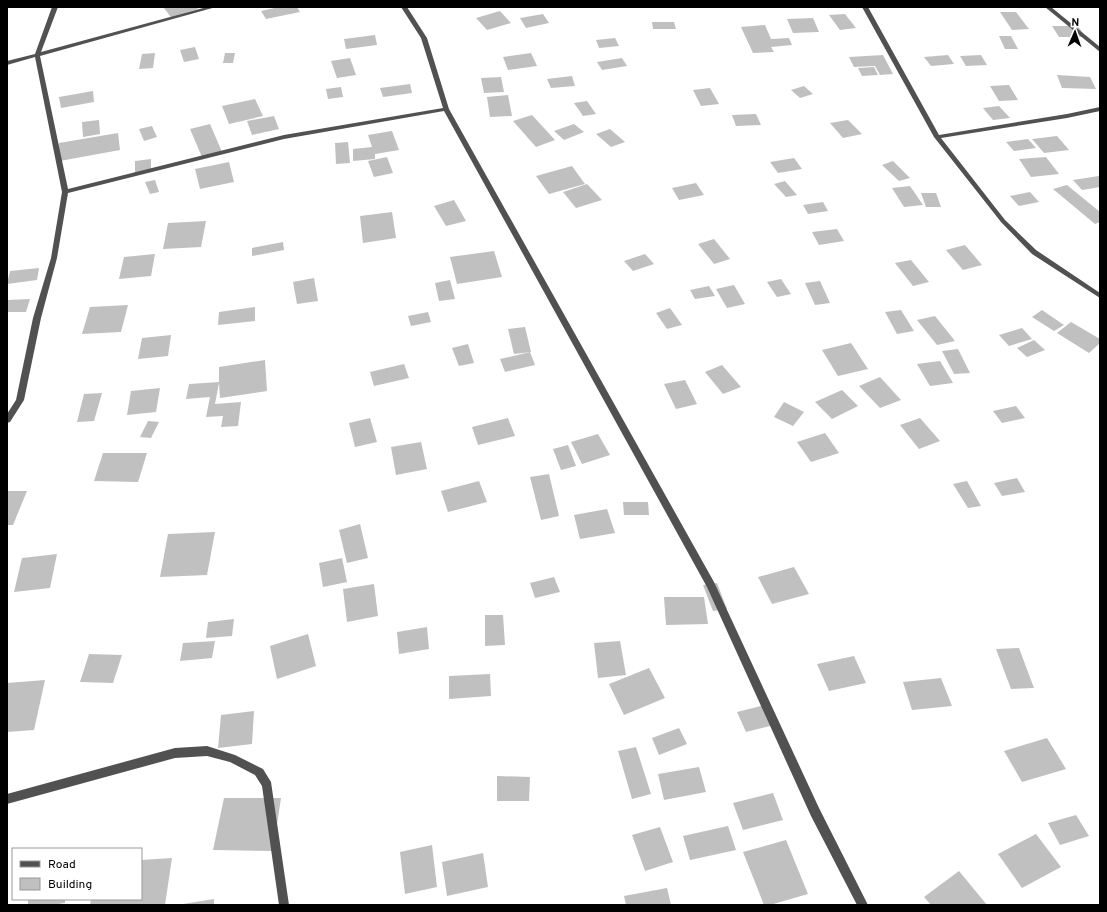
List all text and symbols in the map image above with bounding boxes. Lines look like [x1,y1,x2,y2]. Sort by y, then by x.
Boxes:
north arrow [1055,12,1095,52]
text: N [1071,16,1080,30]
legend [12,848,142,900]
text: Road [48,857,76,873]
text: Building [48,877,92,893]

